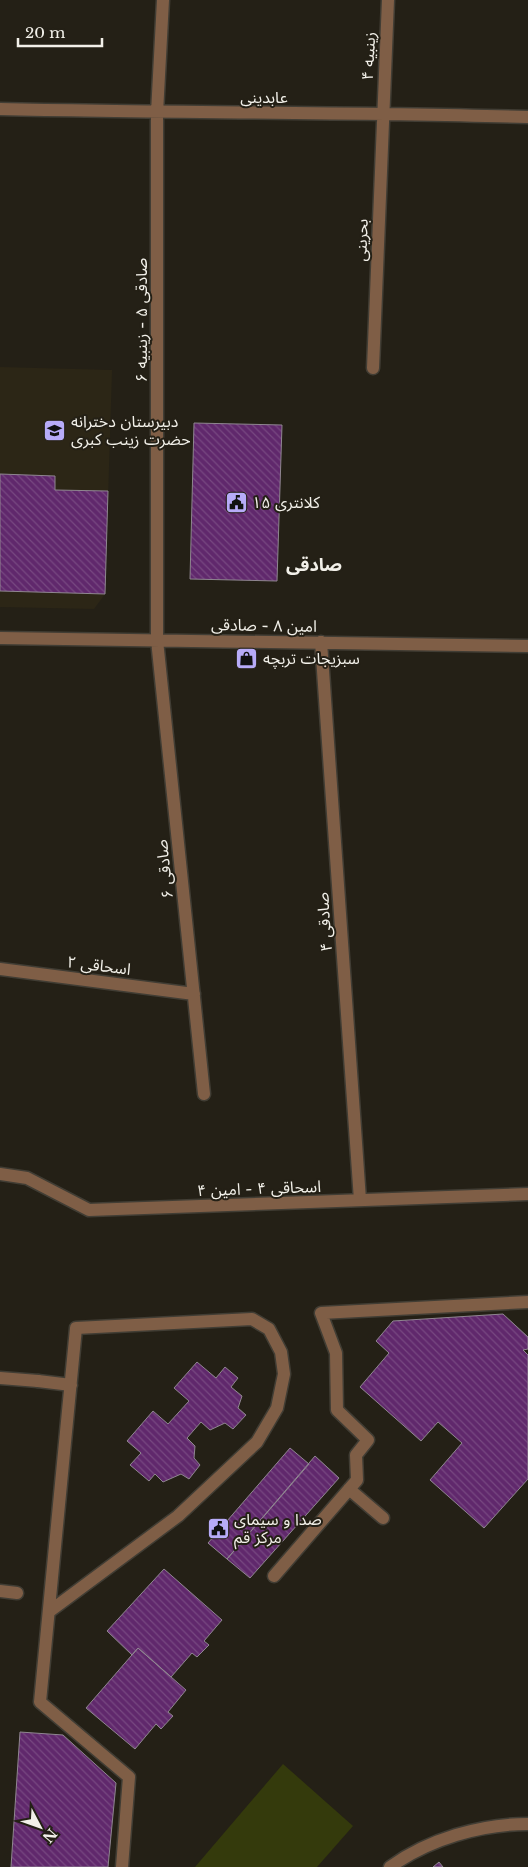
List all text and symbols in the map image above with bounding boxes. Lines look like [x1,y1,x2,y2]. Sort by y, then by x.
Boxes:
scale bar [18,15,101,47]
text: 20 m [25,23,65,42]
street label: زینبیه ۴ [357,31,379,81]
street label: عابدینی [240,87,288,107]
street label: بحرینی [350,218,372,262]
street label: صادقی ۵ - زینبیه ۶ [131,258,151,382]
place label: دبیرستان دخترانه حضرت زینب کبری [71,411,191,449]
school or university icon: دبیرستان دخترانه حضرت زینب کبری [43,418,67,442]
public building icon: کلانتری ۱۵ [224,490,248,514]
place label: کلانتری ۱۵ [252,492,320,512]
district label: صادقی [286,554,342,576]
street label: امین ۸ - صادقی [211,614,317,636]
shop icon: سبزیجات تربچه [235,646,259,670]
place label: سبزیجات تربچه [263,648,360,669]
street label: صادقی ۶ [151,838,177,900]
street label: صادقی ۴ [312,892,336,952]
street label: اسحاقی ۲ [66,951,132,979]
street label: اسحاقی ۴ - امین ۴ [197,1176,321,1200]
place label: صدا و سیمای مرکز قم [234,1509,322,1550]
public building icon: صدا و سیمای مرکز قم [206,1516,230,1540]
north arrow [15,1802,65,1852]
text: N [39,1825,61,1846]

